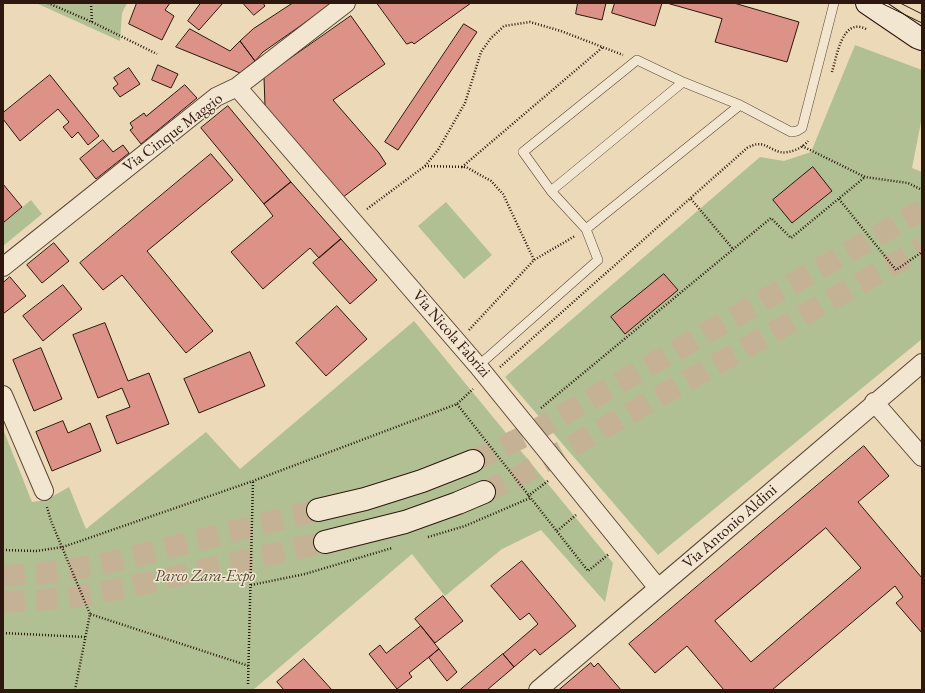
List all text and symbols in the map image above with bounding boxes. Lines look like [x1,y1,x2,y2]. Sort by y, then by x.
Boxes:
street label: Via Cinque Maggio [119,89,227,177]
street label: Via Nicola Fabrizi [408,286,494,382]
street label: Via Antonio Aldini [679,481,781,573]
park label: Parco Zara-Expo [155,567,255,587]

